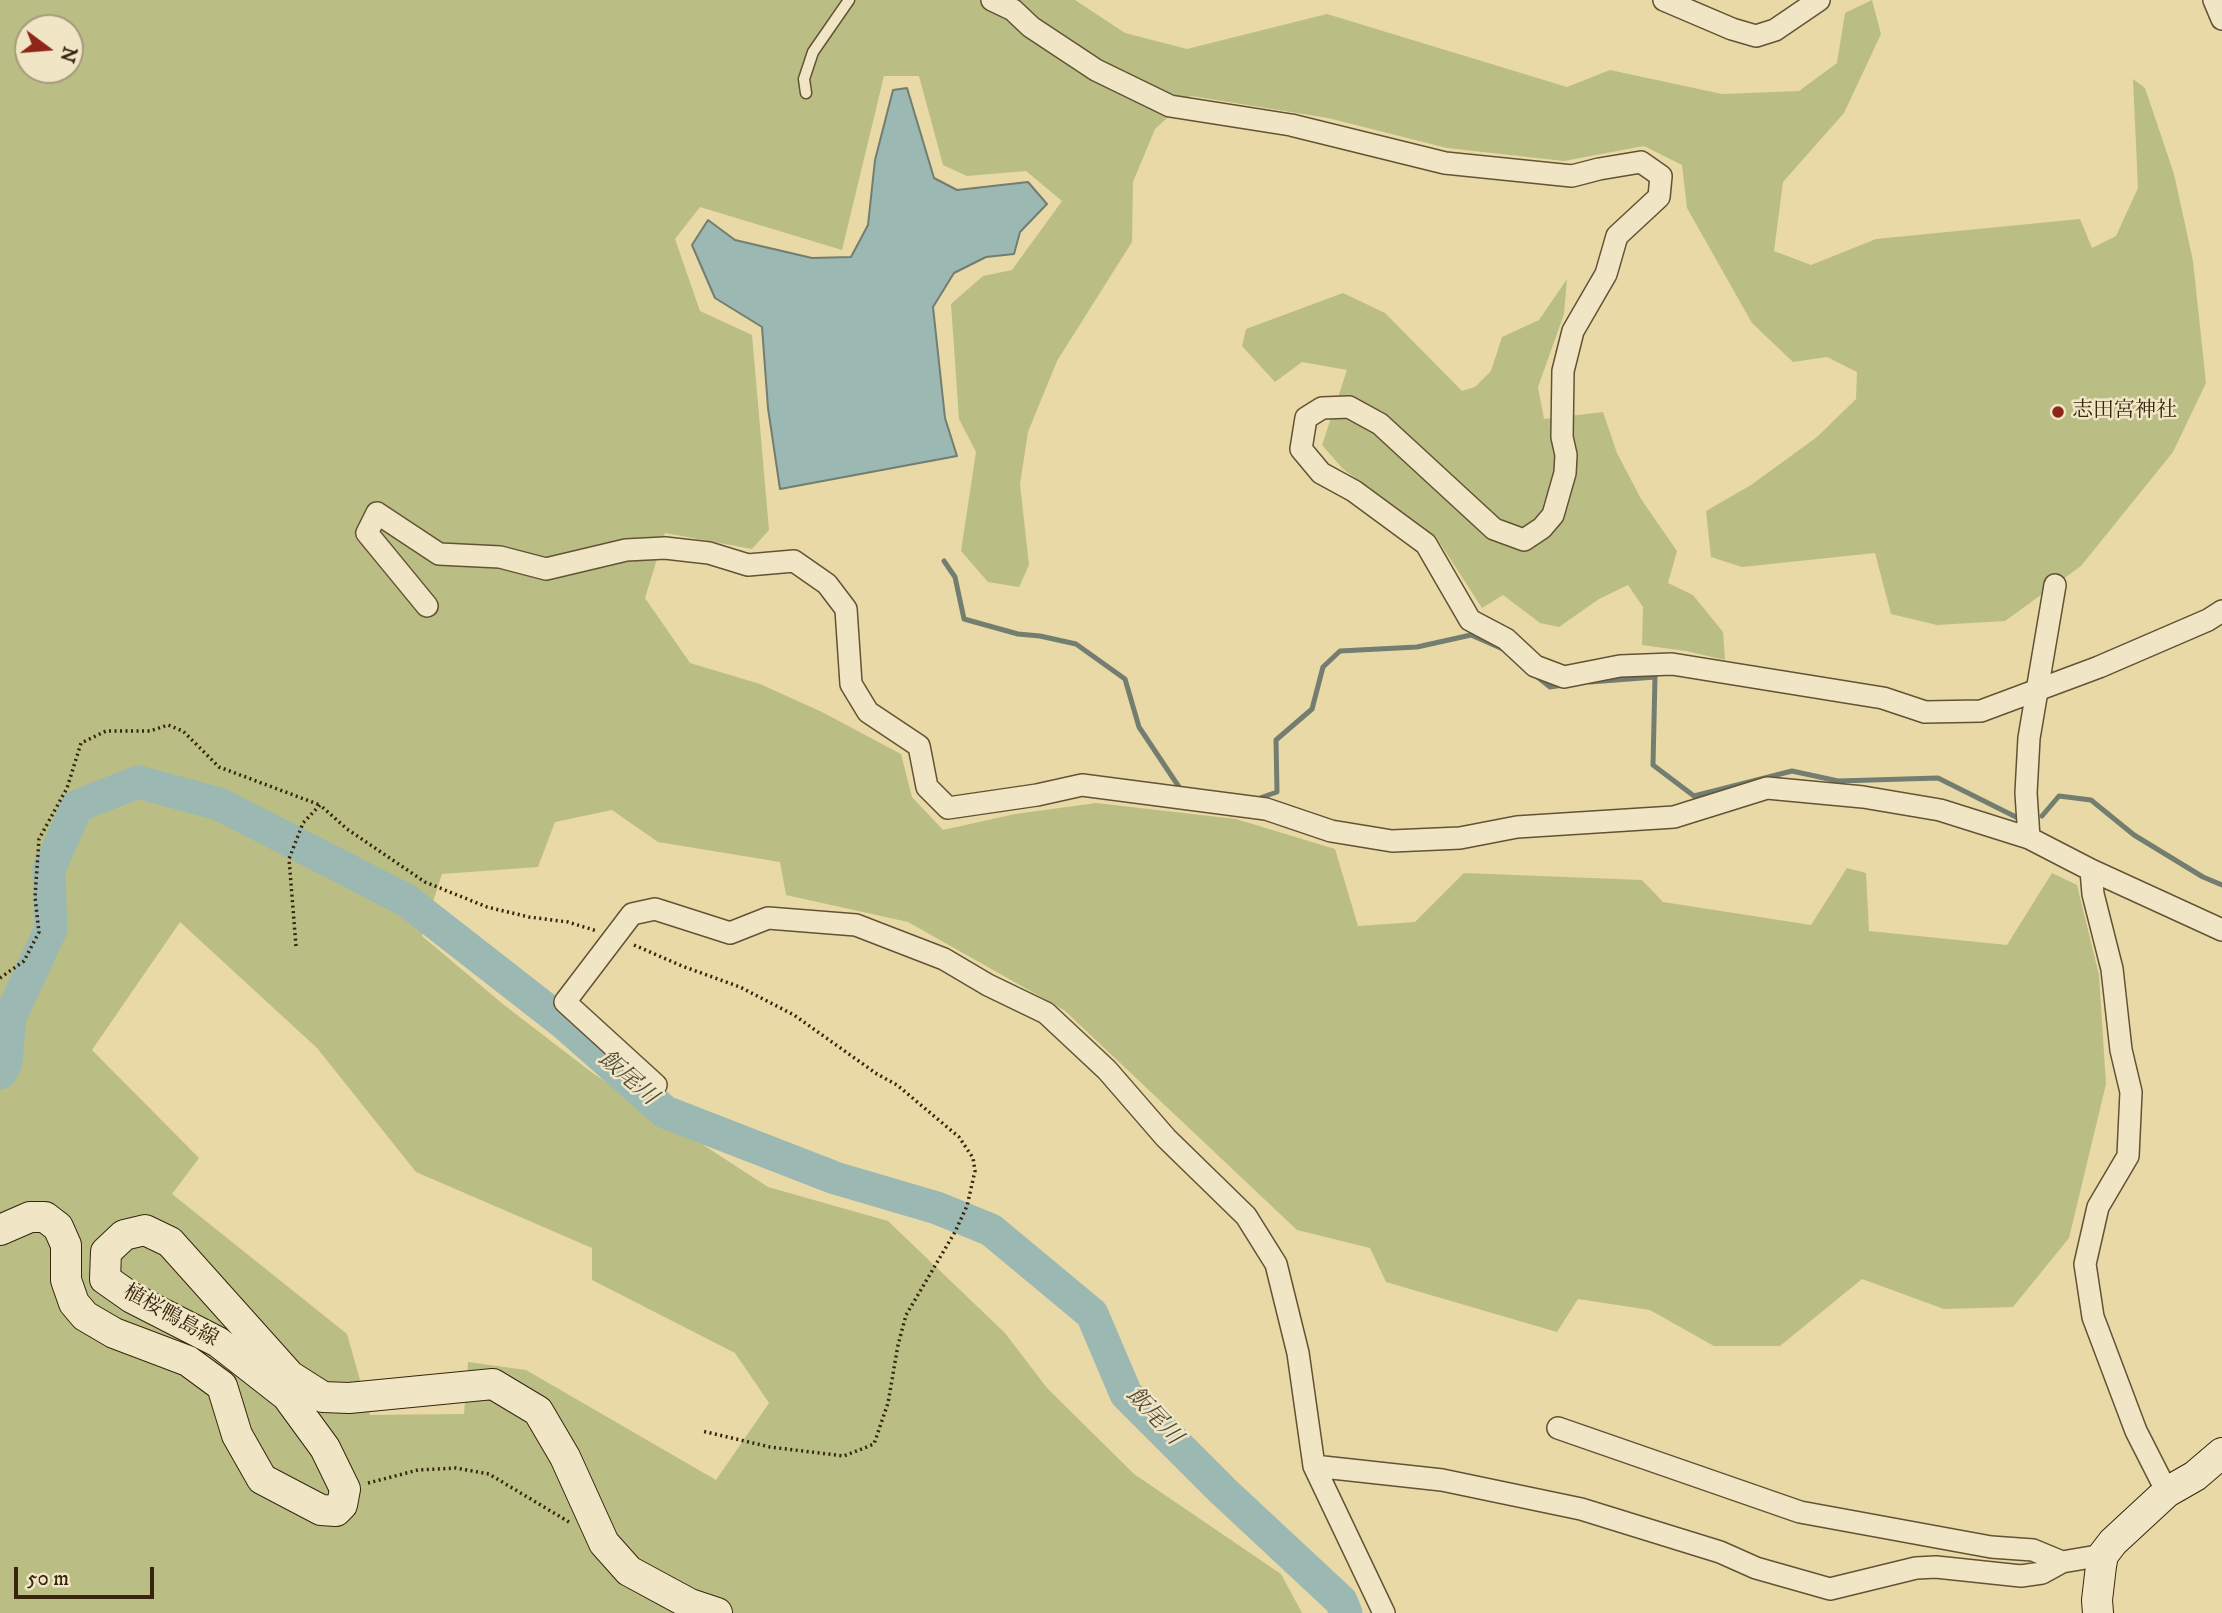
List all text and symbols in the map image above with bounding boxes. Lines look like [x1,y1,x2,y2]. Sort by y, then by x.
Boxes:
north arrow [14,14,84,84]
text: N [55,44,81,65]
place label: 志田宮神社 [2072,399,2177,425]
marker: 志田宮神社 [2050,404,2066,420]
water label: 飯尾川 [592,1046,662,1112]
street label: 植桜鴨島線 [118,1281,222,1353]
water label: 飯尾川 [1119,1382,1187,1452]
scale bar [18,1554,158,1598]
text: 50 m [27,1566,69,1592]

